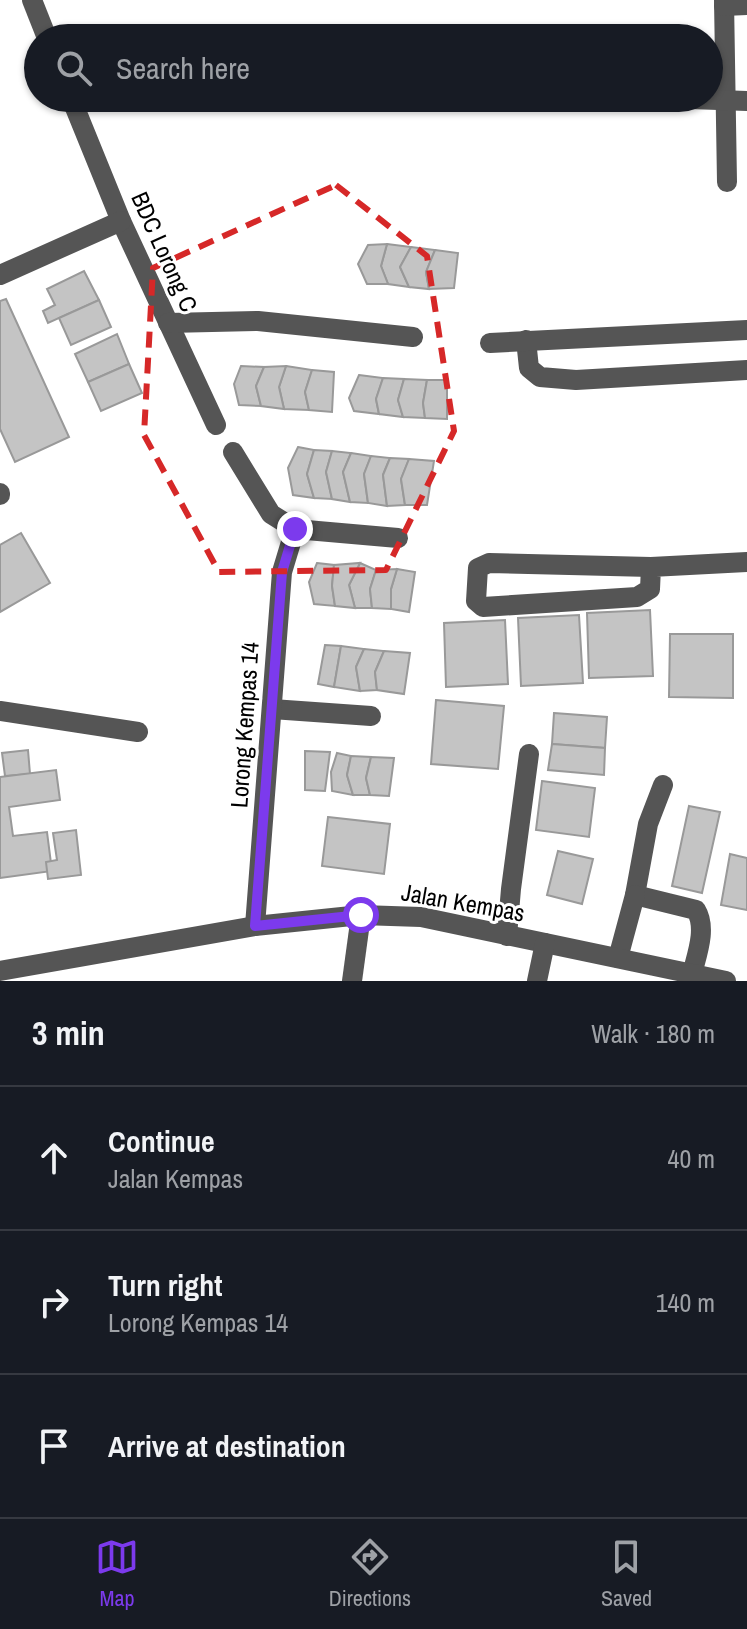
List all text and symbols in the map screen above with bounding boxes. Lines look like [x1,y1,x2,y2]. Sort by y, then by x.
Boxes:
search box [24,24,723,112]
icon: search [52,46,96,90]
text: Search here [116,48,250,88]
street label: BDC Lorong C [124,187,206,317]
route end [277,511,313,547]
street label: Lorong Kempas 14 [222,641,266,809]
street label: Jalan Kempas [399,875,527,929]
route start [343,897,379,933]
text: 3 min [32,1010,105,1056]
text: Walk · 180 m [591,1016,715,1051]
text: Continue [108,1121,215,1161]
icon: ahead [32,1136,76,1180]
text: 40 m [668,1141,715,1176]
text: Jalan Kempas [108,1161,243,1196]
text: Turn right [108,1265,222,1305]
icon: right [32,1280,76,1324]
text: 140 m [656,1285,715,1320]
text: Lorong Kempas 14 [108,1305,288,1340]
icon: arrive [32,1424,76,1468]
text: Arrive at destination [108,1426,346,1466]
tab: Map [95,1535,139,1613]
tab: Directions [329,1535,411,1613]
tab: Saved [601,1535,652,1613]

